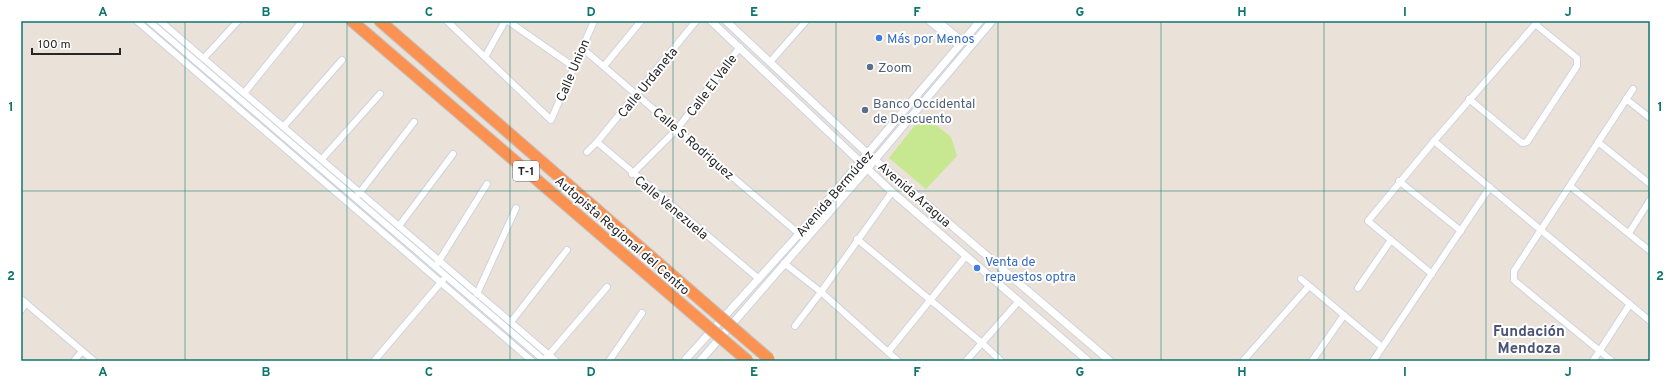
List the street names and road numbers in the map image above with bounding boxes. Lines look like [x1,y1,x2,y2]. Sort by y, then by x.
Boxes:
street label: Calle Union [554,37,594,104]
street label: Calle Urdaneta [615,45,682,122]
street label: Calle El Valle [684,52,741,121]
street label: Calle S Rodriguez [649,105,737,184]
street label: Avenida Bermúdez [794,148,877,241]
street label: Avenida Aragua [874,159,953,232]
road number: T-1 [513,161,539,181]
street label: Calle Venezuela [631,173,711,244]
street label: Autopista Regional del Centro [551,174,692,299]

